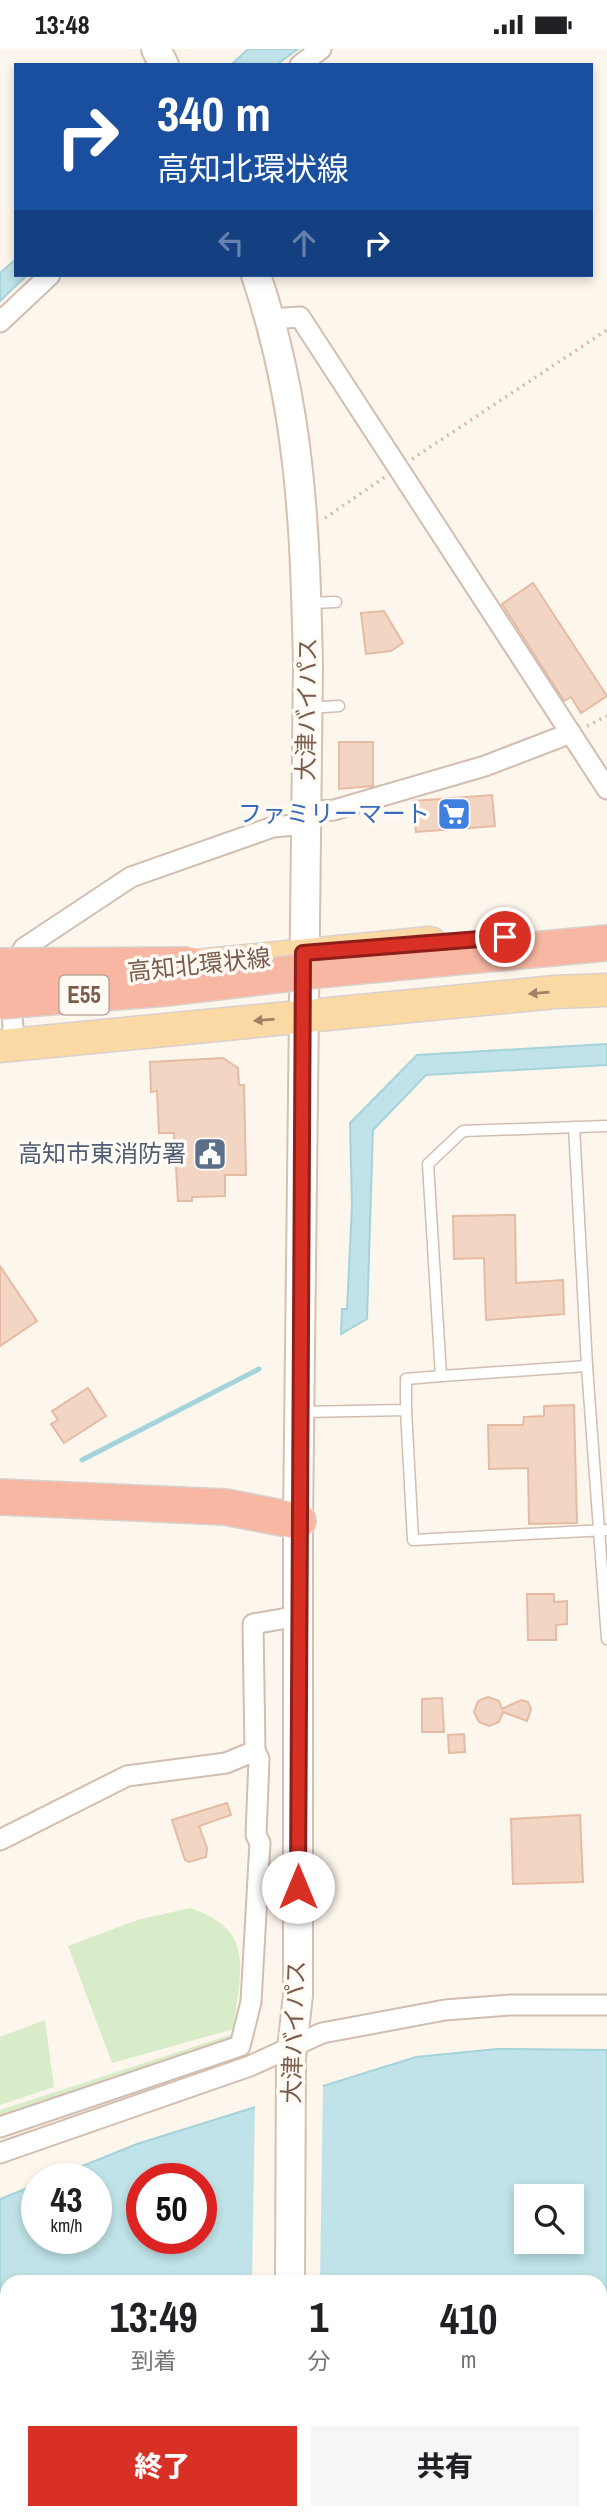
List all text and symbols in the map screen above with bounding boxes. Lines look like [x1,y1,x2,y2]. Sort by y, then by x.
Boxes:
text: 13:48 [35,7,90,42]
text: 340 m [157,80,271,146]
icon: right [42,91,133,182]
text: 高知北環状線 [157,147,349,190]
icon: left [212,224,250,262]
icon: ahead [285,224,323,262]
icon: right [358,224,396,262]
street label: 大津バイパス [289,637,323,781]
supermarket icon: ファミリーマート [435,795,473,833]
place label: ファミリーマート [238,797,430,829]
pin [475,907,535,967]
icon: arrive [486,918,524,956]
street label: 高知北環状線 [126,941,272,987]
road number: E55 [60,975,108,1014]
one-way arrow [528,988,550,999]
one-way arrow [253,1015,275,1026]
public building icon: 高知市東消防署 [191,1135,229,1173]
place label: 高知市東消防署 [18,1137,186,1169]
position arrow [261,1850,335,1924]
street label: 大津バイパス [275,1960,311,2104]
speed limit sign: 50 [126,2163,217,2254]
text: 43 [51,2176,82,2223]
map controls [514,2184,584,2254]
button: search [514,2184,584,2254]
text: km/h [51,2213,83,2238]
text: 13:49 [110,2289,198,2345]
text: 1 [309,2289,328,2345]
text: 410 [440,2291,497,2347]
text: m [461,2344,477,2375]
text: 到着 [131,2345,177,2376]
text: 分 [307,2345,330,2376]
button: 終了 [28,2426,297,2506]
button: 共有 [311,2426,579,2506]

